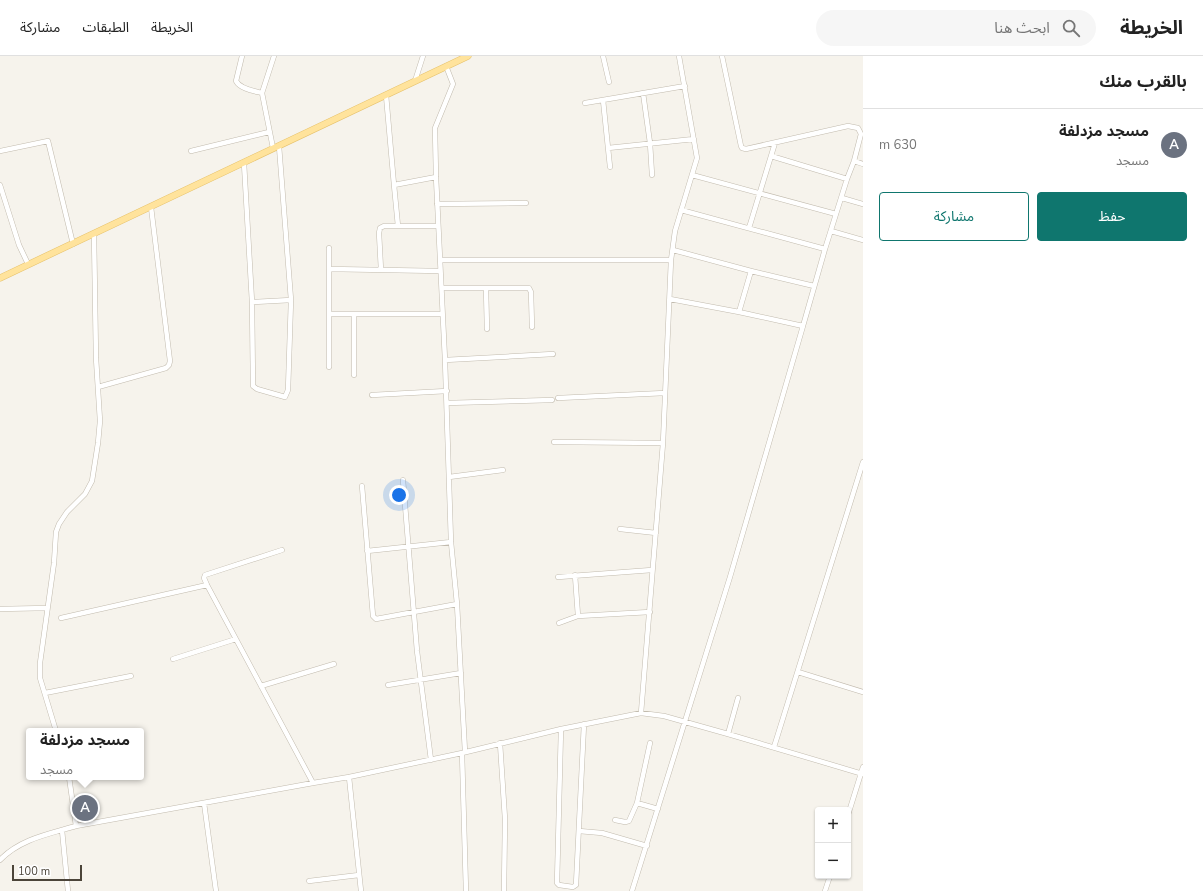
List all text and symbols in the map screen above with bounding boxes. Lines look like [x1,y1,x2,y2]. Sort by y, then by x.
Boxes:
search box [816,10,1096,46]
text: الخريطة [1120,15,1183,41]
icon: search [1060,17,1082,39]
text: مشاركة [20,18,60,37]
text: الطبقات [82,18,129,37]
text: الخريطة [151,18,193,37]
text: ابحث هنا [994,18,1050,38]
text: بالقرب منك [1100,70,1187,93]
text: مسجد مزدلفة [1059,121,1149,141]
text: 630 m [879,136,917,154]
text: A [1169,136,1179,154]
text: مسجد [1116,152,1149,170]
button: مشاركة [879,192,1029,241]
button: حفظ [1037,192,1187,241]
your location [389,485,409,505]
popup [26,728,144,780]
text: مسجد مزدلفة [40,730,130,750]
text: مسجد [40,761,73,779]
pin: A [72,793,98,823]
map controls [815,807,851,879]
button: + [815,807,851,843]
button: − [815,843,851,879]
scale bar [12,863,82,882]
text: 100 m [18,864,50,879]

